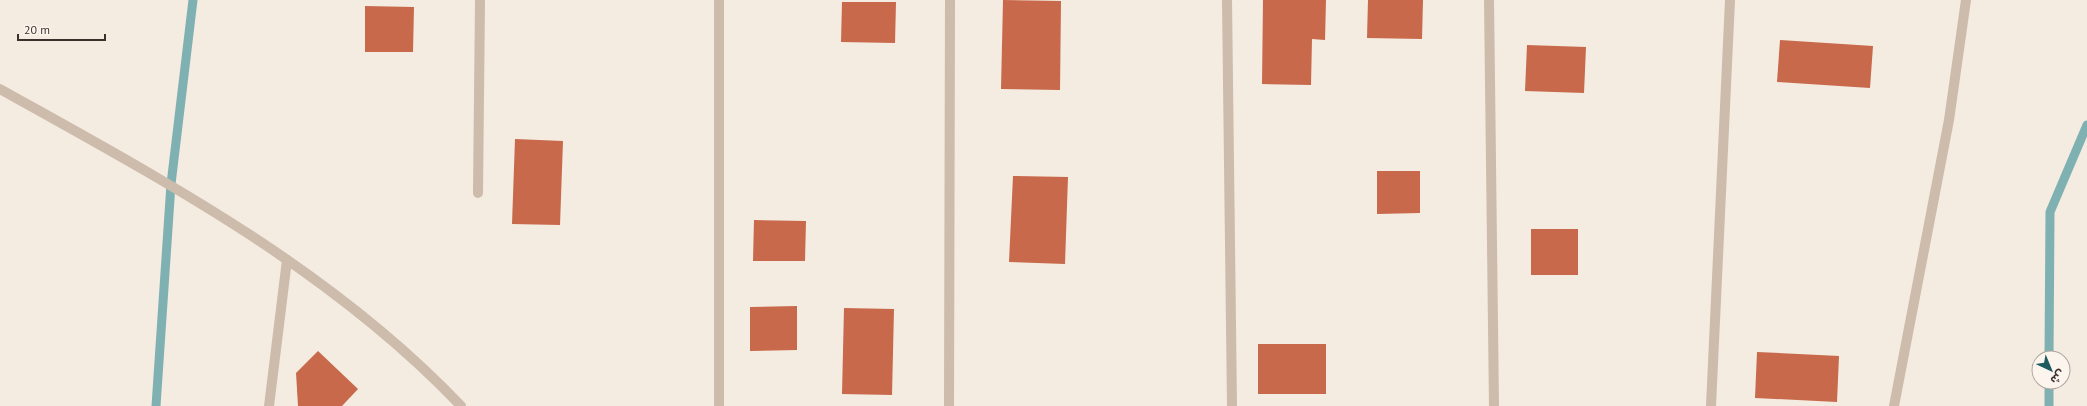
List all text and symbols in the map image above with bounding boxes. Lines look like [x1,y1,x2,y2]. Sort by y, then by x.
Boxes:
scale bar [18,16,105,42]
text: 20 m [24,22,50,37]
north arrow [2031,350,2071,390]
text: ش [2048,367,2068,387]

